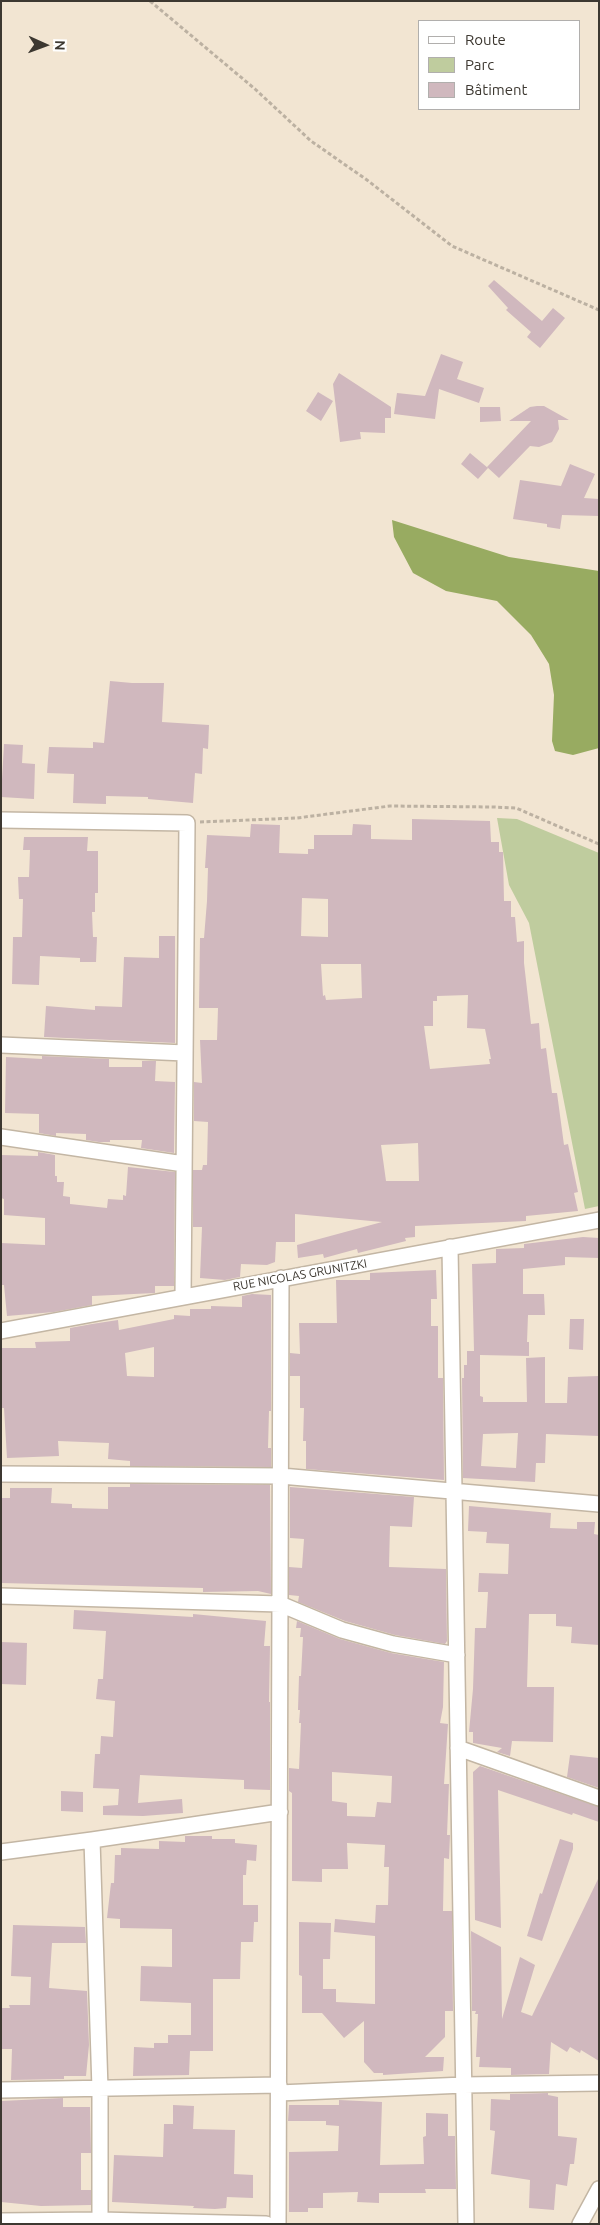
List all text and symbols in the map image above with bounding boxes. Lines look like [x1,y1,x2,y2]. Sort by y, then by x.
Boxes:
north arrow [20,20,70,70]
legend [418,20,580,110]
text: Route [465,31,506,48]
text: N [52,40,68,51]
text: Parc [465,56,494,73]
text: Bâtiment [465,81,527,98]
street label: RUE NICOLAS GRUNITZKI [232,1256,368,1294]

